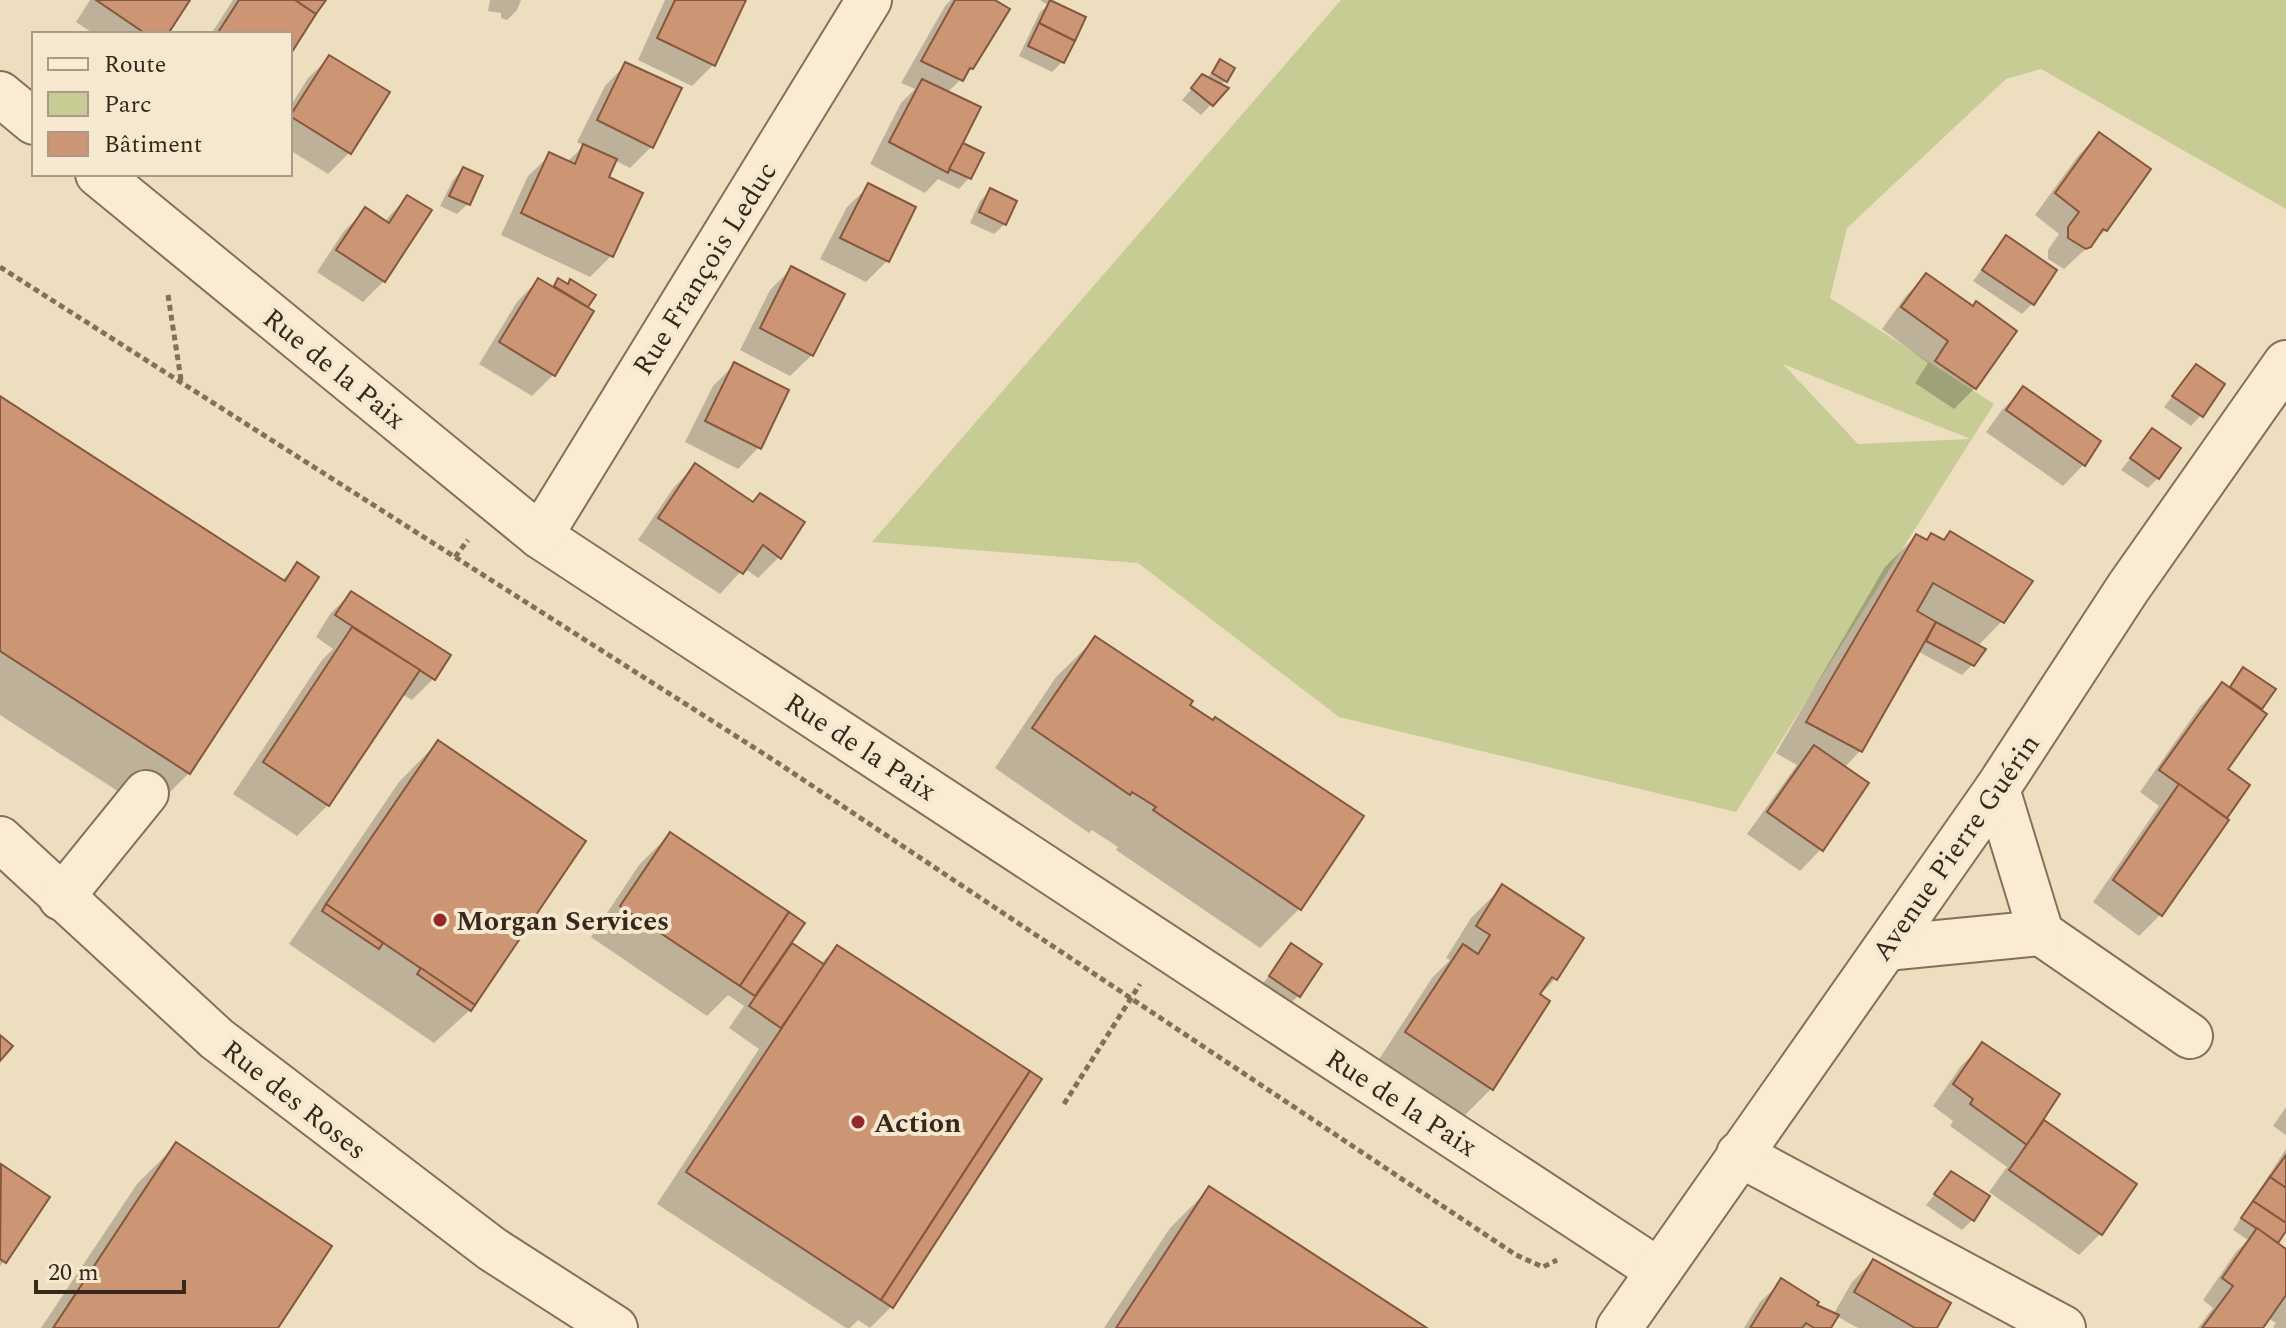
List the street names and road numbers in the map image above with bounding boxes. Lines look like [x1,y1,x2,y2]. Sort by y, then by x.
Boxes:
street label: Rue François Leduc [622,154,788,384]
street label: Rue de la Paix [253,298,415,441]
street label: Rue de la Paix [776,682,945,813]
street label: Avenue Pierre Guérin [1861,725,2051,971]
street label: Rue des Roses [212,1030,376,1171]
street label: Rue de la Paix [1317,1038,1486,1169]

